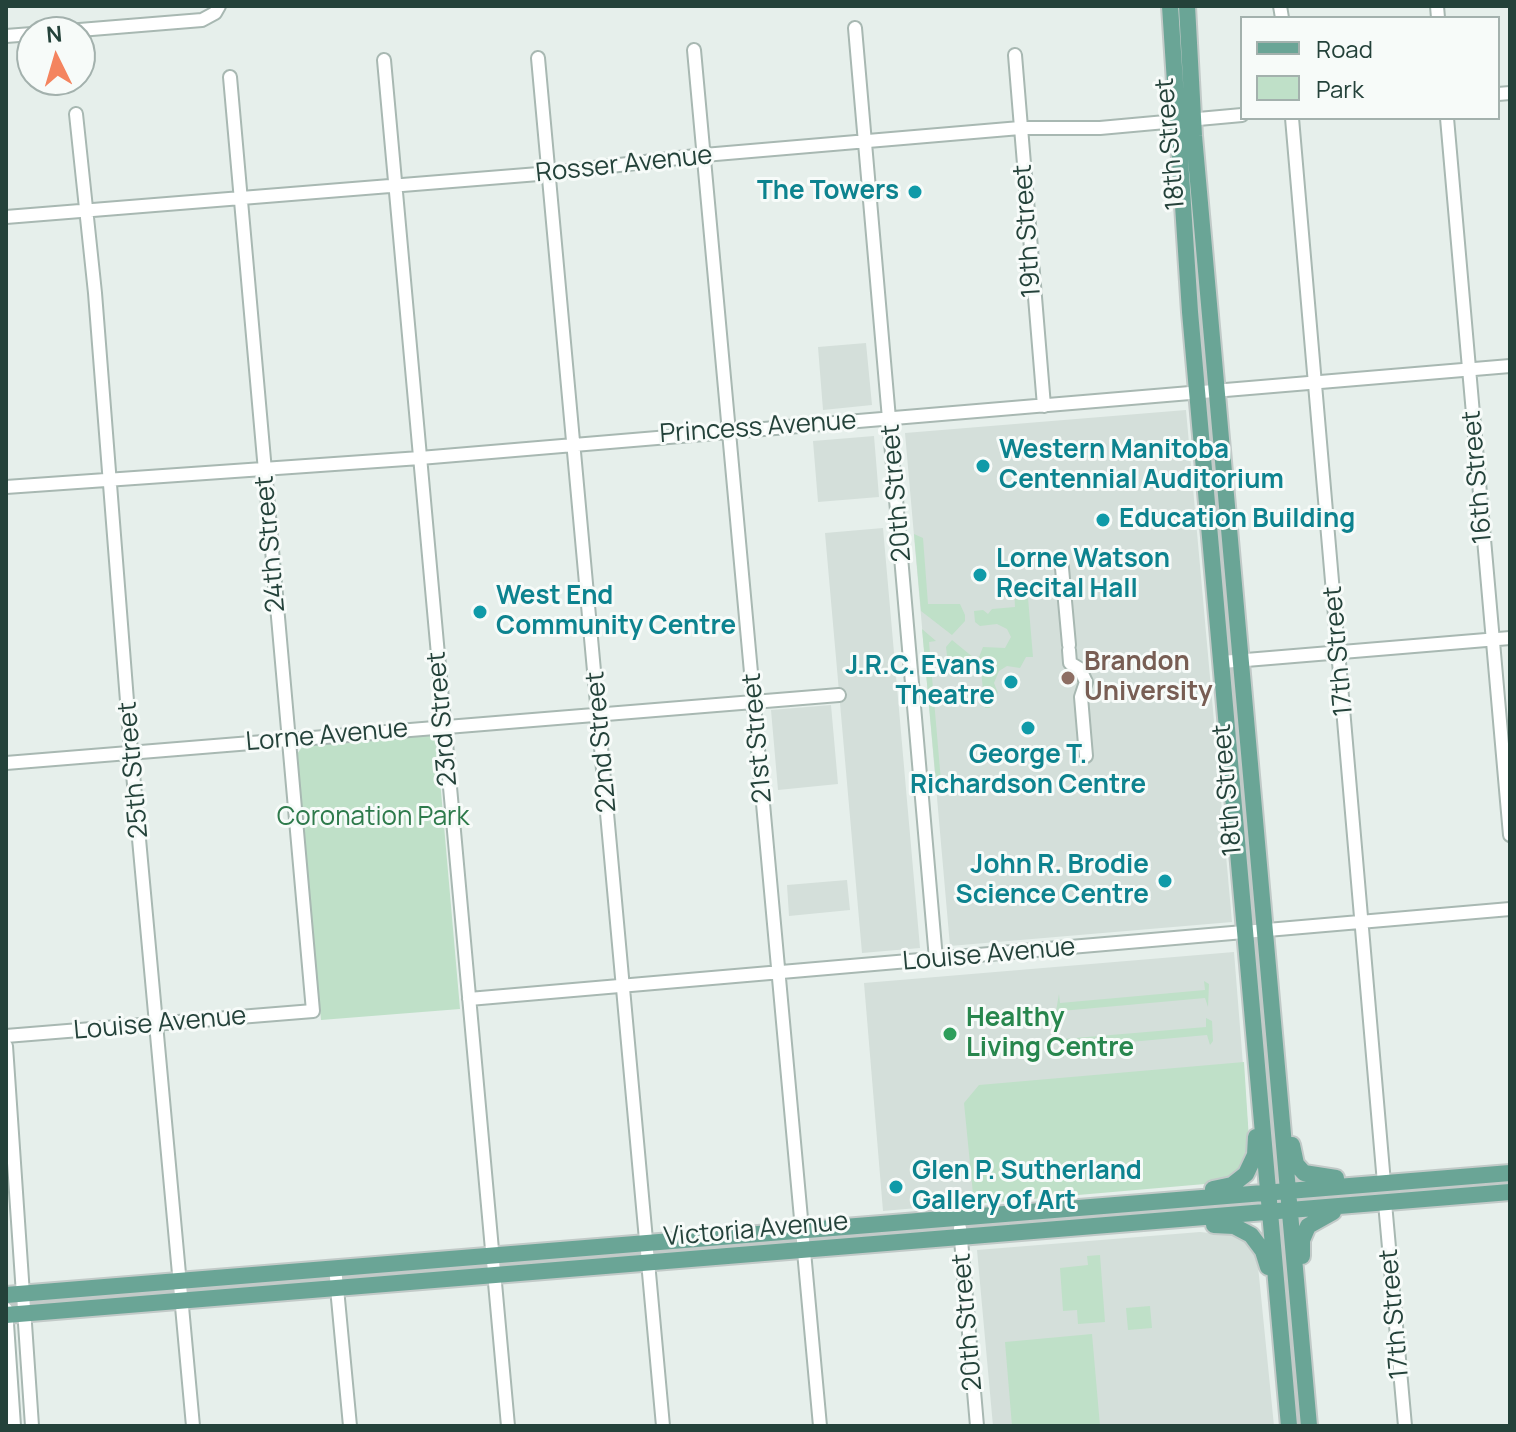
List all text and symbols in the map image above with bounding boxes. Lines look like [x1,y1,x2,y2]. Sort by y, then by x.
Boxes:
north arrow [16,16,96,96]
legend [1240,16,1500,120]
text: N [45,18,63,50]
text: Road [1316,32,1373,65]
text: Park [1316,72,1364,105]
street label: 18th Street [1150,77,1192,211]
street label: Rosser Avenue [534,140,714,190]
street label: 19th Street [1008,163,1048,299]
place label: The Towers [757,176,899,208]
marker: The Towers [906,183,924,201]
street label: Princess Avenue [659,406,857,450]
street label: 16th Street [1457,409,1499,545]
street label: 20th Street [875,423,919,563]
place label: Western Manitoba Centennial Auditorium [999,435,1284,496]
marker: Western Manitoba Centennial Auditorium [974,457,992,475]
street label: 24th Street [249,474,293,614]
place label: Education Building [1119,504,1355,536]
marker: Education Building [1094,511,1112,529]
place label: Lorne Watson Recital Hall [996,544,1170,606]
marker: Lorne Watson Recital Hall [971,566,989,584]
place label: West End Community Centre [496,581,736,642]
street label: 17th Street [1318,585,1360,717]
marker: West End Community Centre [471,603,489,621]
place label: Brandon University [1084,647,1212,708]
street label: 23rd Street [422,650,464,788]
place label: J.R.C. Evans Theatre [845,651,995,712]
marker: Brandon University [1059,669,1077,687]
street label: 22nd Street [580,670,624,814]
street label: 21st Street [737,672,779,804]
marker: J.R.C. Evans Theatre [1002,673,1020,691]
street label: 25th Street [112,700,156,840]
street label: Lorne Avenue [245,713,409,759]
marker: George T. Richardson Centre [1019,719,1037,737]
street label: 18th Street [1207,723,1249,857]
place label: George T. Richardson Centre [910,740,1146,802]
park label: Coronation Park [277,802,469,834]
place label: John R. Brodie Science Centre [956,850,1149,912]
marker: John R. Brodie Science Centre [1156,872,1174,890]
street label: Louise Avenue [901,932,1077,978]
street label: Louise Avenue [72,1001,248,1047]
place label: Healthy Living Centre [966,1003,1134,1064]
marker: Healthy Living Centre [941,1025,959,1043]
place label: Glen P. Sutherland Gallery of Art [912,1156,1142,1218]
marker: Glen P. Sutherland Gallery of Art [887,1178,905,1196]
street label: Victoria Avenue [662,1206,850,1254]
street label: 17th Street [1374,1248,1416,1380]
street label: 20th Street [946,1252,990,1392]

